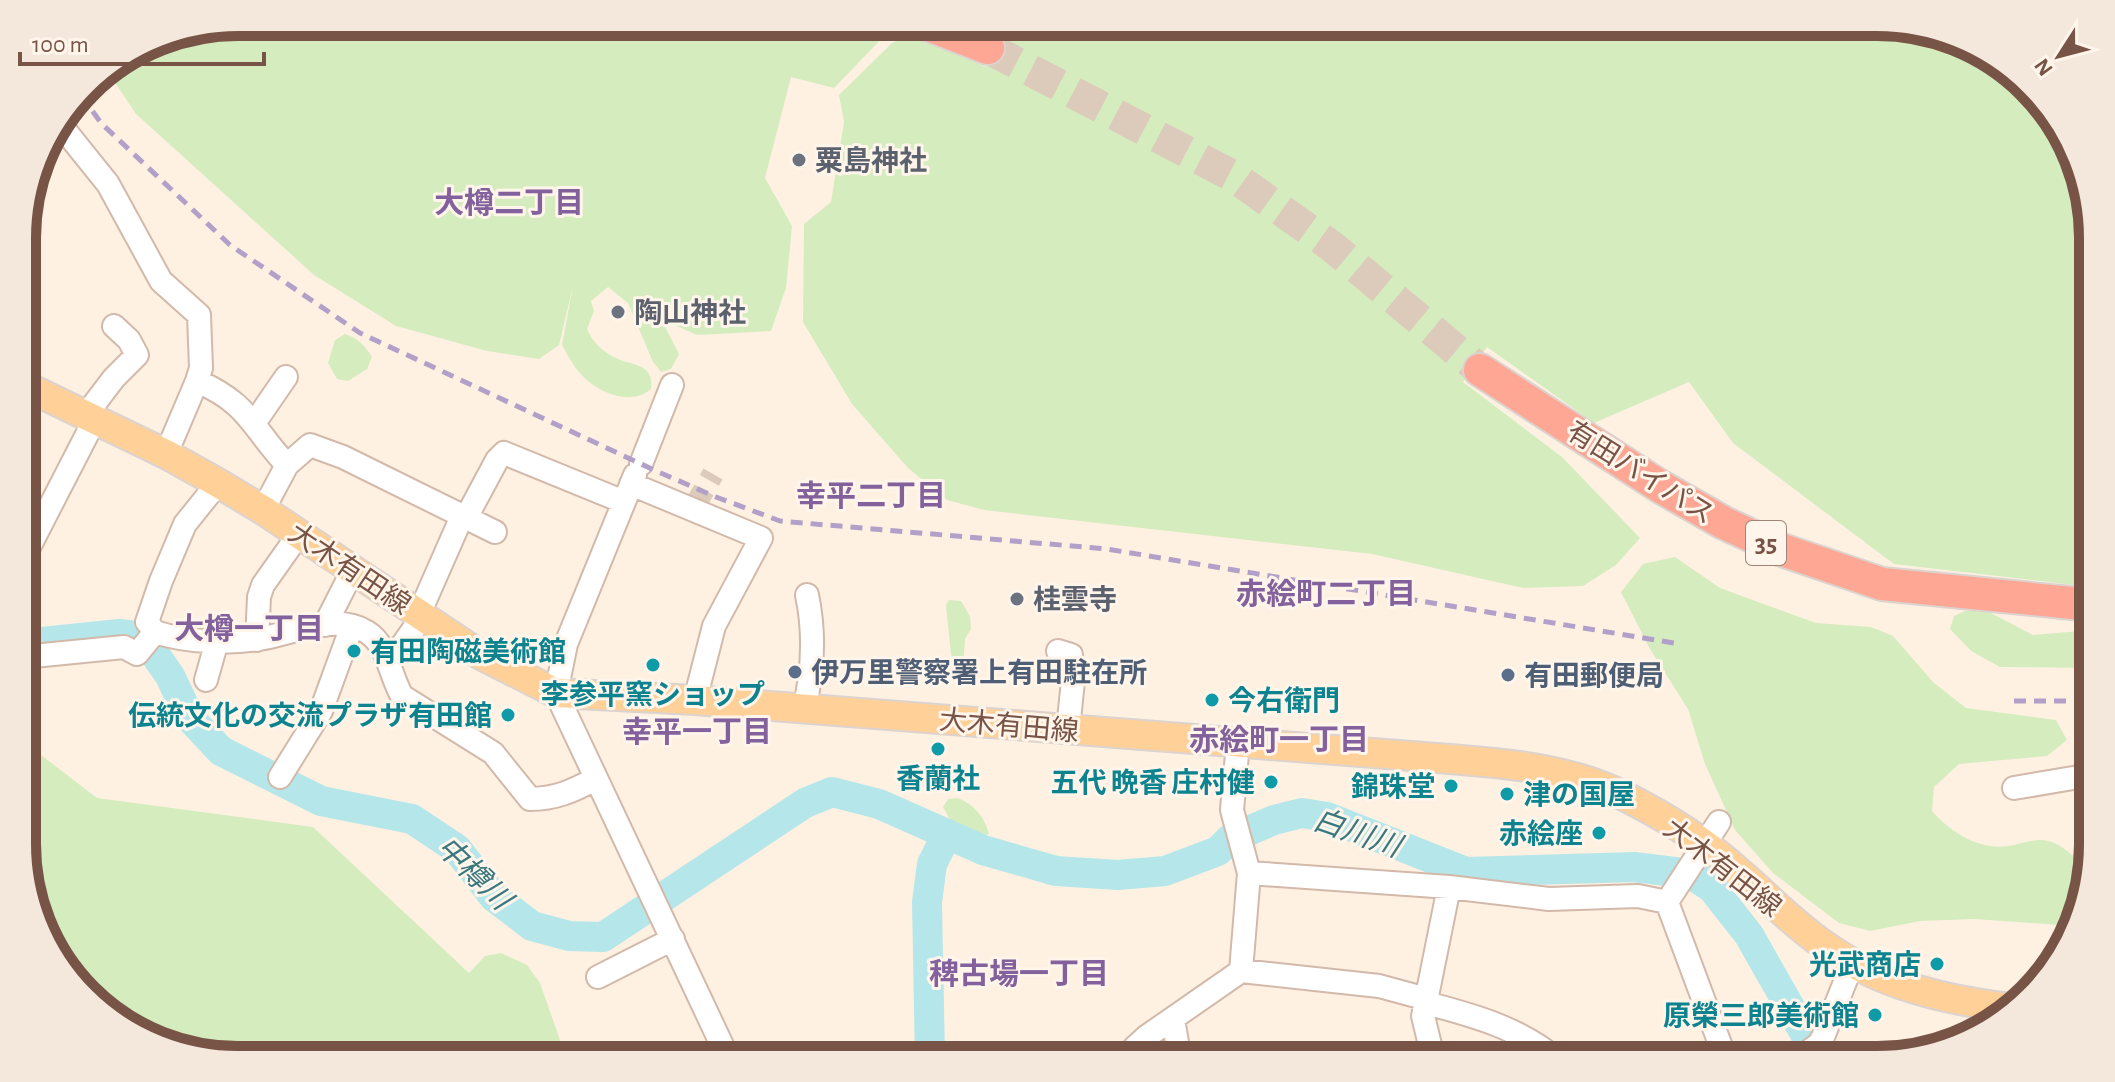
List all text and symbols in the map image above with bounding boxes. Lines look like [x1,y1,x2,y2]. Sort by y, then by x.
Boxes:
scale bar [20,16,264,66]
north arrow [2019,16,2099,96]
text: 100 m [32,33,89,57]
text: N [2030,55,2057,80]
place label: 粟島神社 [815,145,927,176]
marker: 粟島神社 [790,151,808,169]
district label: 大樽二丁目 [434,187,584,219]
place label: 陶山神社 [634,298,746,328]
marker: 陶山神社 [609,303,627,321]
street label: 有田バイパス [1562,416,1719,530]
district label: 幸平二丁目 [796,480,946,512]
street label: 大木有田線 [283,517,416,620]
road number: 35 [1746,521,1786,565]
district label: 赤絵町二丁目 [1236,578,1416,610]
place label: 桂雲寺 [1033,584,1117,615]
marker: 桂雲寺 [1008,590,1026,608]
district label: 大樽一丁目 [174,613,324,645]
place label: 有田陶磁美術館 [370,637,566,667]
marker: 有田陶磁美術館 [345,642,363,660]
marker: 李参平窯ショップ [644,656,662,674]
place label: 伊万里警察署上有田駐在所 [811,658,1147,688]
place label: 有田郵便局 [1524,661,1664,691]
marker: 伊万里警察署上有田駐在所 [786,663,804,681]
marker: 有田郵便局 [1499,666,1517,684]
place label: 李参平窯ショップ [541,679,765,710]
place label: 今右衛門 [1228,686,1340,716]
marker: 今右衛門 [1203,691,1221,709]
place label: 伝統文化の交流プラザ有田館 [128,701,492,731]
street label: 大木有田線 [938,705,1080,747]
marker: 伝統文化の交流プラザ有田館 [499,706,517,724]
district label: 幸平一丁目 [622,716,772,748]
district label: 赤絵町一丁目 [1189,724,1369,756]
marker: 香蘭社 [929,740,947,758]
place label: 香蘭社 [896,764,980,794]
place label: 五代 晩香 庄村健 [1051,767,1255,798]
place label: 錦珠堂 [1351,771,1435,802]
marker: 五代 晩香 庄村健 [1262,773,1280,791]
marker: 錦珠堂 [1442,777,1460,795]
place label: 津の国屋 [1523,780,1635,810]
marker: 津の国屋 [1498,785,1516,803]
water label: 白川川 [1309,803,1408,864]
street label: 大木有田線 [1658,813,1787,923]
place label: 赤絵座 [1499,819,1583,849]
marker: 赤絵座 [1590,824,1608,842]
water label: 中樽川 [431,830,520,918]
place label: 光武商店 [1809,949,1921,980]
marker: 光武商店 [1928,955,1946,973]
district label: 稗古場一丁目 [929,958,1109,990]
place label: 原榮三郎美術館 [1663,1001,1859,1031]
marker: 原榮三郎美術館 [1866,1006,1884,1024]

